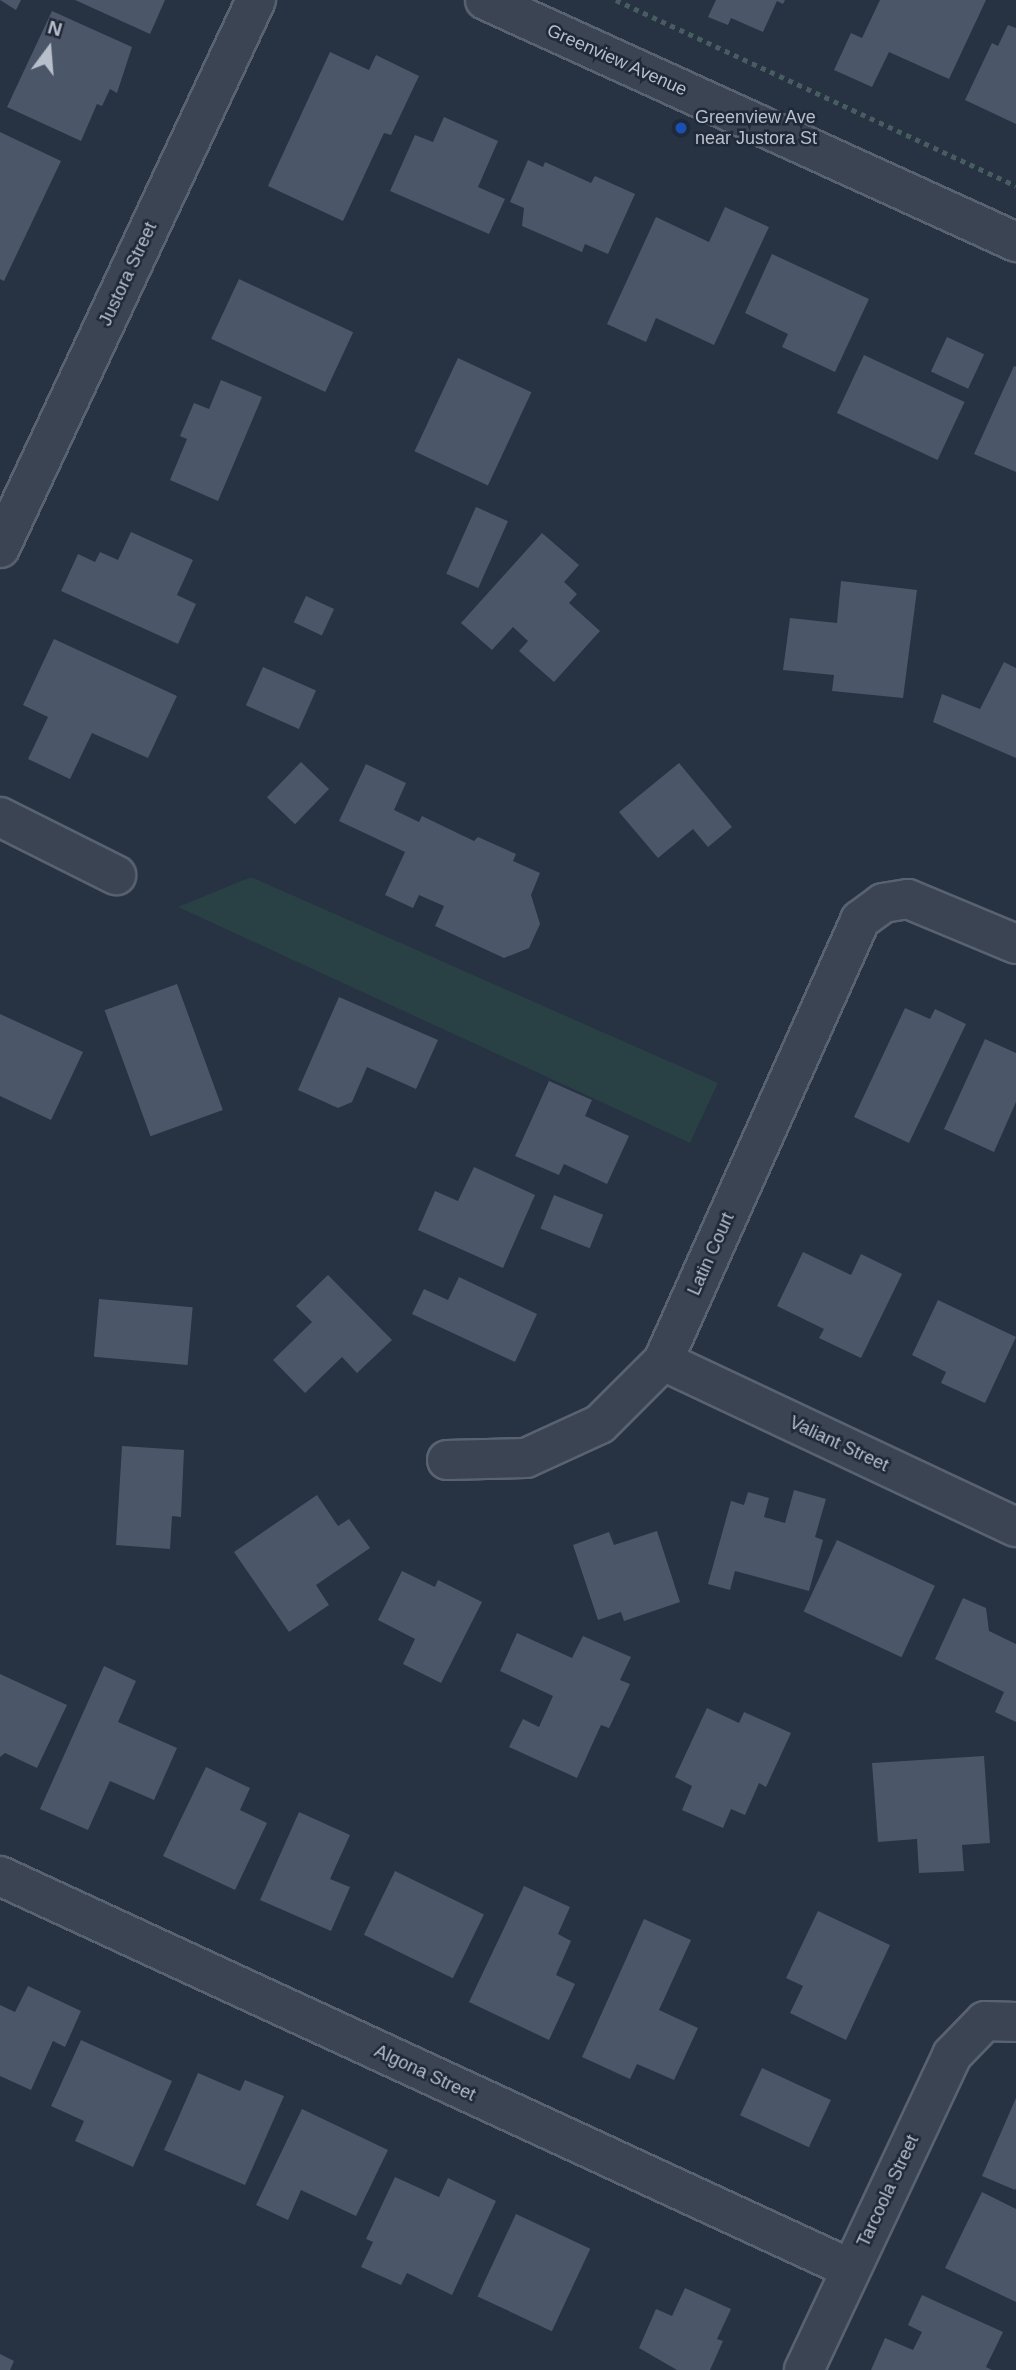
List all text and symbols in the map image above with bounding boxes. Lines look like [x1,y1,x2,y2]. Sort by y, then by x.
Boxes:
north arrow [14,14,84,84]
text: N [45,16,64,40]
street label: Greenview Avenue [543,19,691,101]
place label: Greenview Ave near Justora St [695,107,817,150]
marker: Greenview Ave near Justora St [673,120,689,136]
street label: Justora Street [95,219,161,329]
street label: Latin Court [683,1209,739,1299]
street label: Valiant Street [786,1412,892,1476]
street label: Algona Street [371,2040,479,2106]
street label: Tarcoola Street [853,2132,923,2250]

